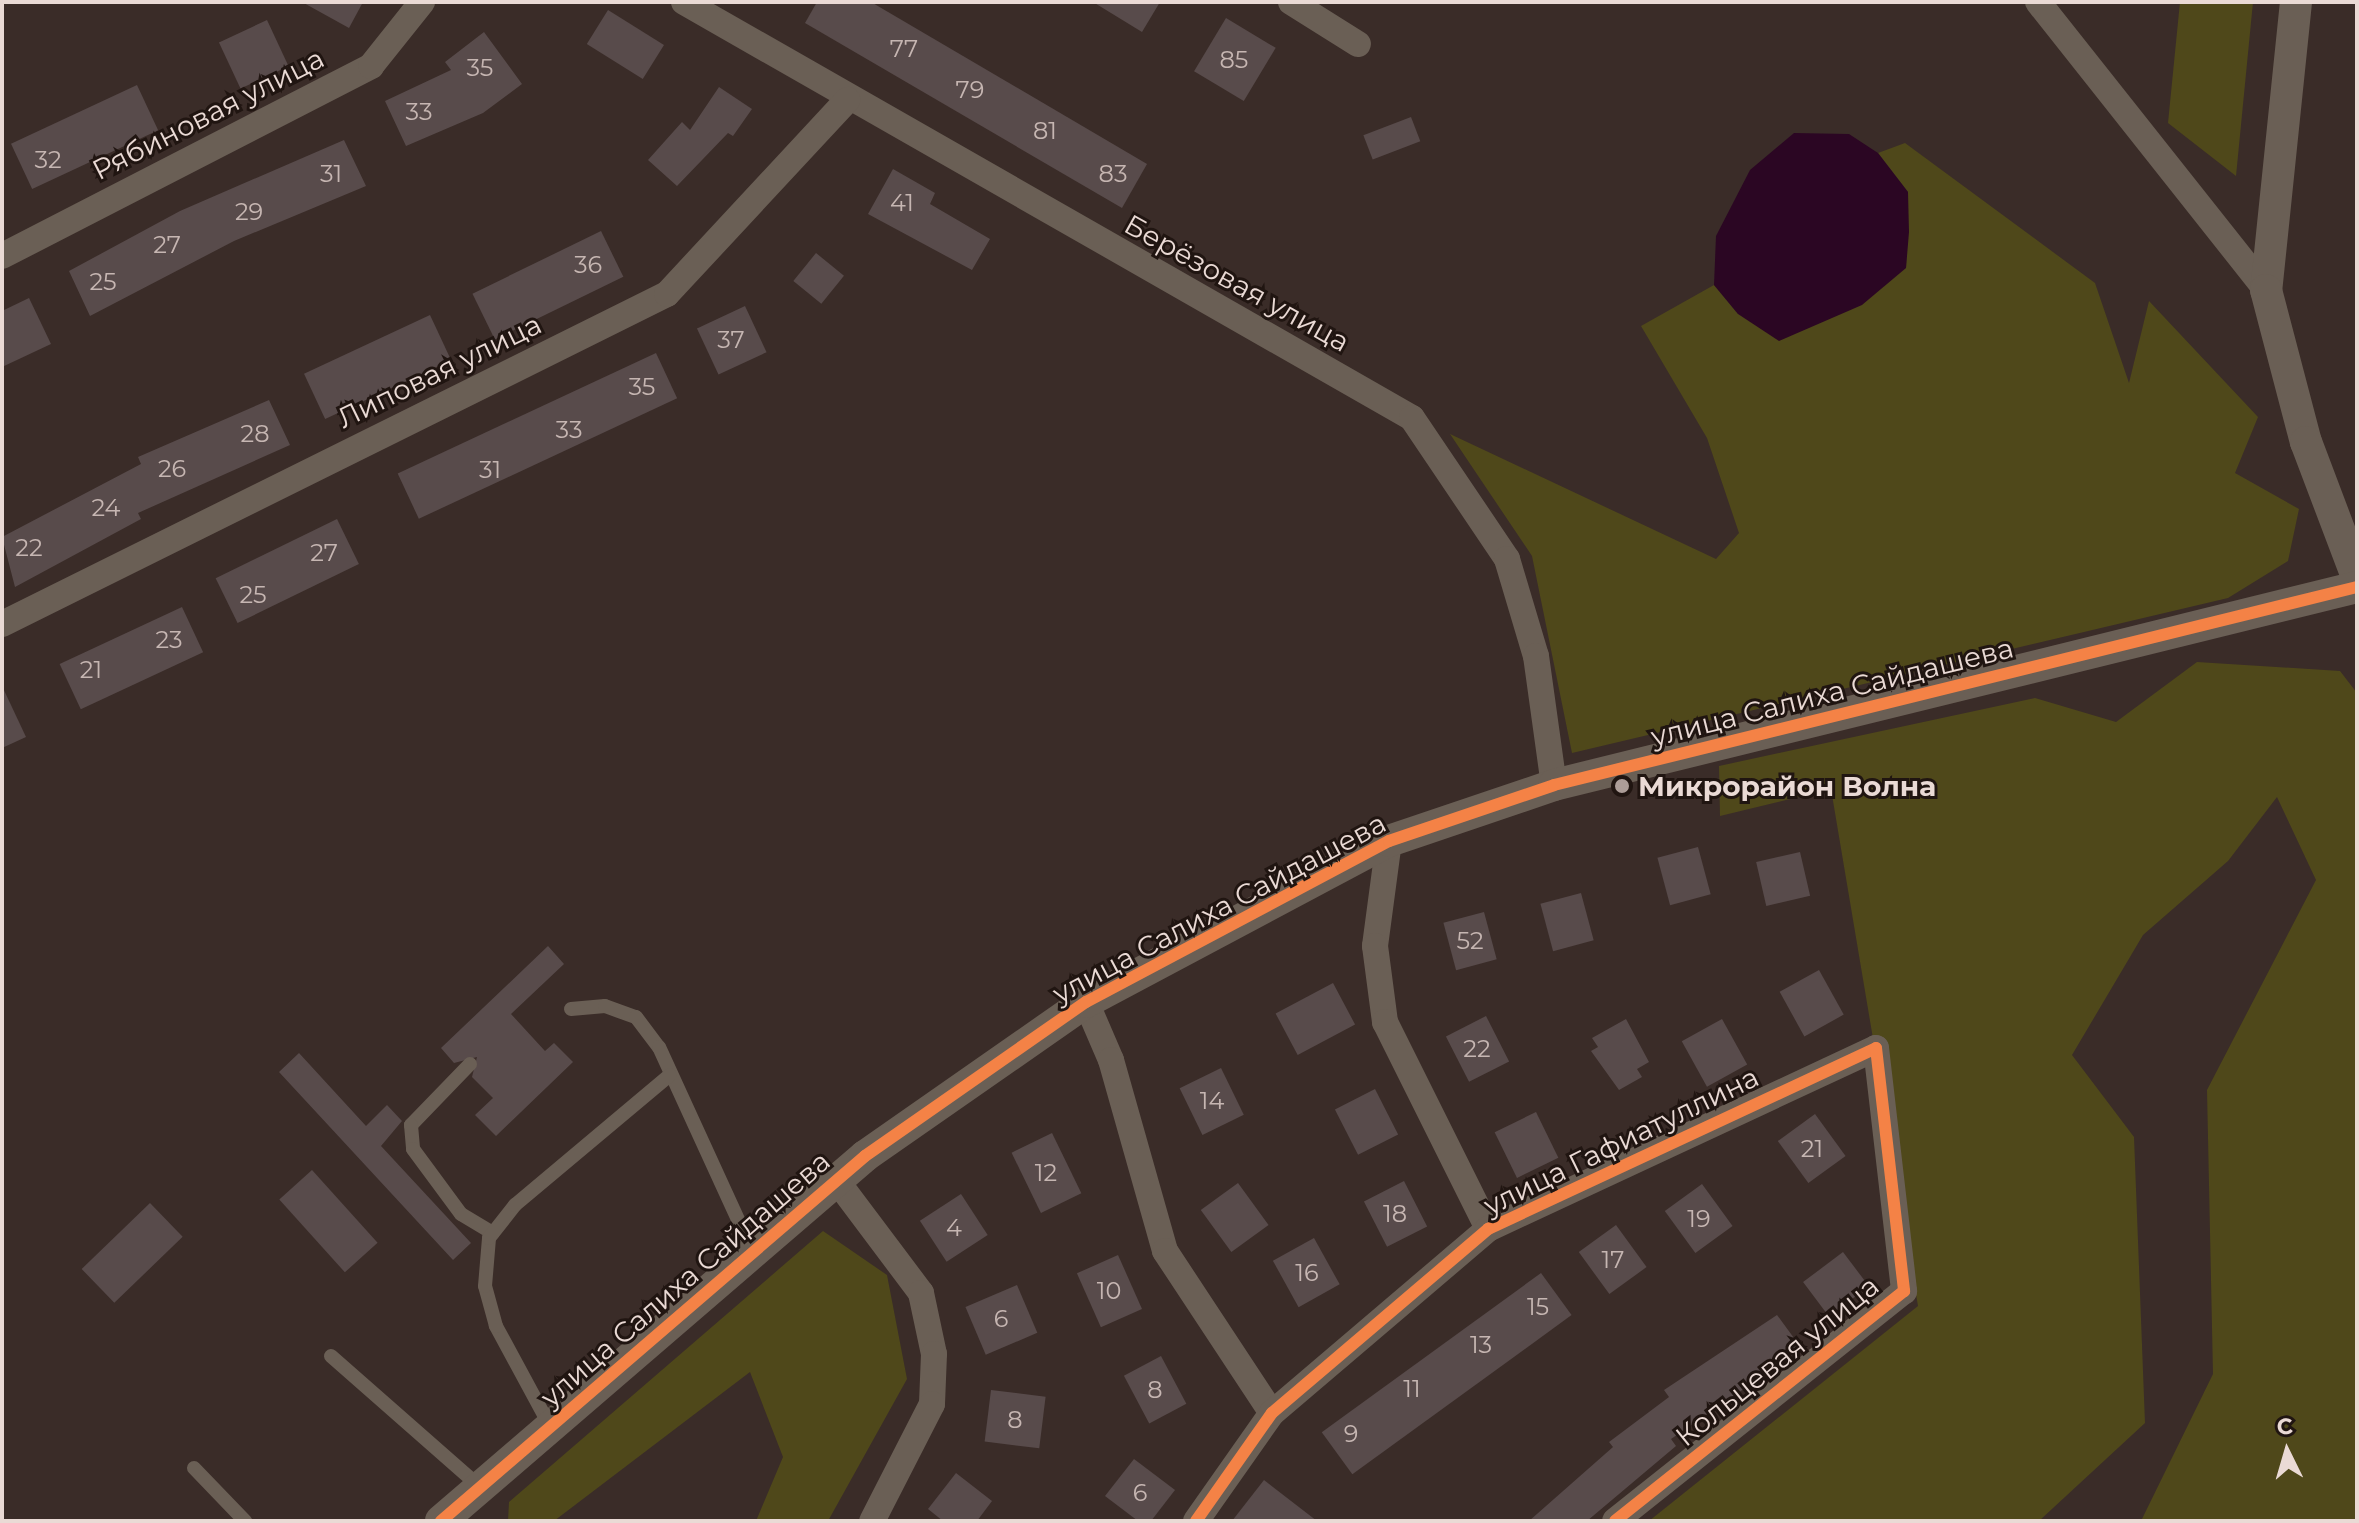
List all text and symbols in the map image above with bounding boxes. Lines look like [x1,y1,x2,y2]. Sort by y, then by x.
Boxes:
house number: 77 [890,35,918,63]
street label: Рябиновая улица [87,41,329,187]
house number: 85 [1220,46,1248,74]
house number: 35 [467,54,493,82]
house number: 79 [956,76,984,104]
house number: 33 [406,98,432,126]
house number: 81 [1033,117,1057,145]
house number: 32 [34,146,62,174]
house number: 31 [320,160,342,188]
house number: 83 [1099,160,1127,188]
house number: 41 [890,189,914,217]
house number: 29 [235,198,263,226]
street label: Берёзовая улица [1119,207,1355,359]
house number: 27 [153,231,181,259]
house number: 36 [574,251,602,279]
house number: 25 [89,268,117,296]
street label: Липовая улица [331,307,547,435]
house number: 37 [717,326,745,354]
house number: 35 [629,373,655,401]
house number: 33 [556,416,582,444]
house number: 28 [241,420,269,448]
house number: 26 [158,455,186,483]
house number: 31 [479,456,501,484]
house number: 24 [92,494,120,522]
house number: 22 [15,534,43,562]
house number: 27 [310,539,338,567]
house number: 25 [239,581,267,609]
house number: 23 [155,626,183,654]
street label: улица Салиха Сайдашева [1647,631,2017,753]
house number: 21 [80,656,102,684]
place label: Микрорайон Волна [1638,769,1936,803]
marker: Микрорайон Волна [1613,777,1631,795]
street label: улица Салиха Сайдашева [1047,806,1391,1010]
house number: 52 [1456,927,1484,955]
house number: 22 [1463,1035,1491,1063]
street label: улица Гафиатуллина [1478,1060,1764,1222]
house number: 14 [1200,1087,1224,1115]
house number: 21 [1801,1135,1823,1163]
street label: улица Салиха Сайдашева [533,1144,837,1414]
house number: 12 [1035,1159,1057,1187]
house number: 18 [1383,1200,1407,1228]
house number: 19 [1687,1205,1711,1233]
house number: 4 [946,1214,962,1242]
house number: 17 [1602,1246,1624,1274]
house number: 16 [1295,1259,1319,1287]
street label: Кольцевая улица [1669,1269,1885,1453]
house number: 10 [1097,1277,1121,1305]
house number: 15 [1527,1293,1549,1321]
house number: 6 [994,1305,1008,1333]
house number: 13 [1470,1331,1492,1359]
house number: 11 [1403,1375,1421,1403]
house number: 8 [1147,1376,1163,1404]
house number: 8 [1007,1406,1023,1434]
north arrow [2247,1411,2327,1491]
text: С [2276,1412,2294,1441]
house number: 9 [1344,1420,1358,1448]
house number: 6 [1133,1479,1147,1507]

